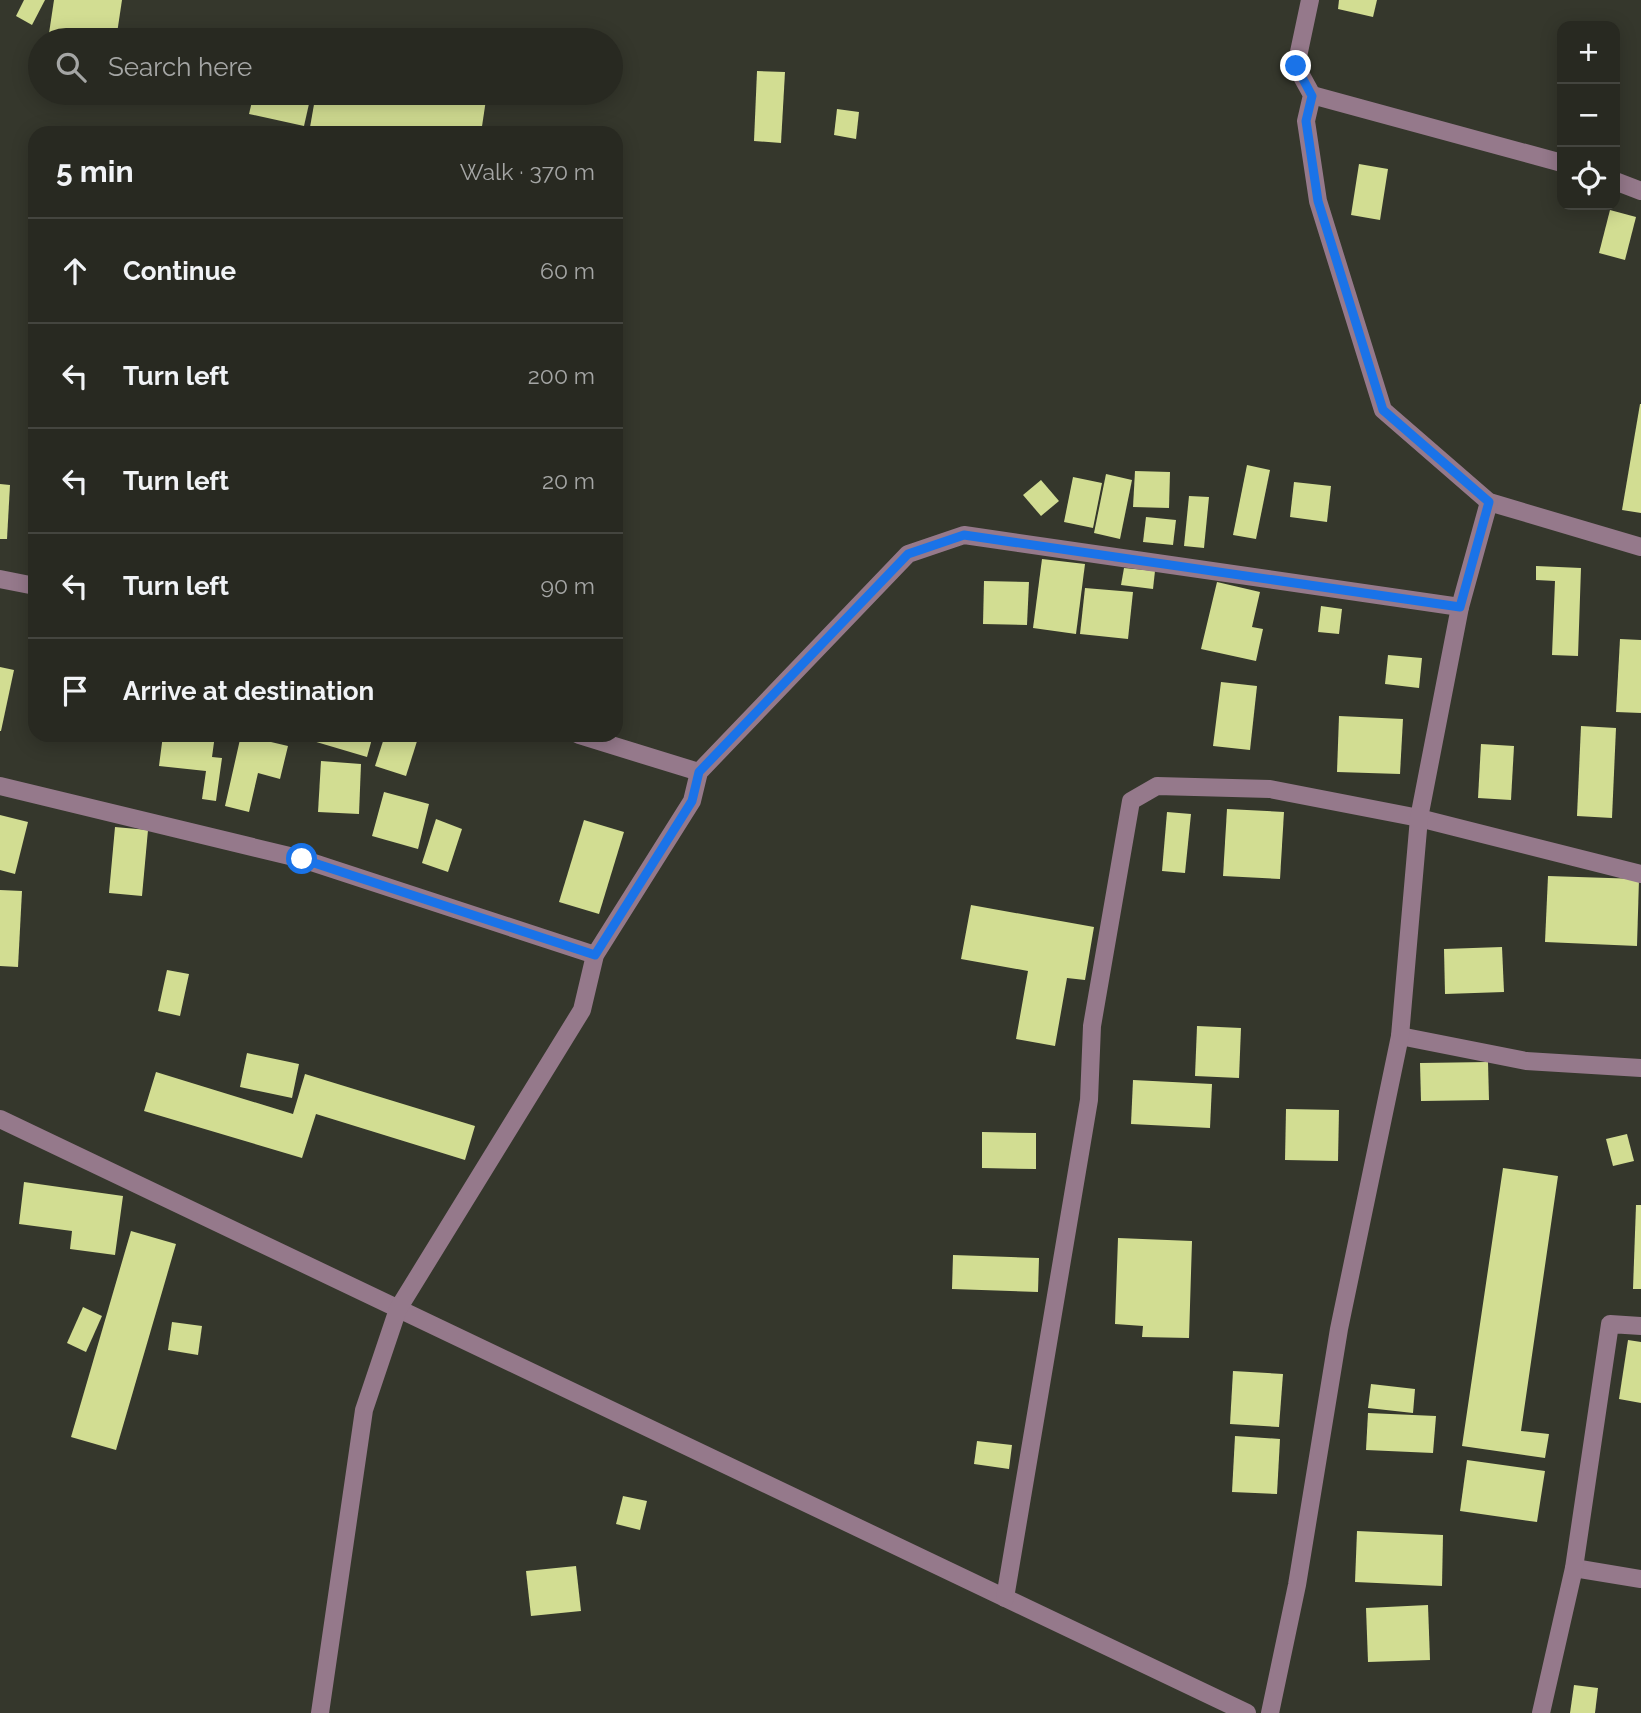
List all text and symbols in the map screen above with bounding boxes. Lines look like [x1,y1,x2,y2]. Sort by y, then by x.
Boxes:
map controls [1557,21,1620,210]
button: + [1557,21,1620,84]
search box [28,28,623,105]
icon: search [52,48,90,86]
route end [1280,50,1311,81]
text: Search here [108,52,252,82]
button: − [1557,84,1620,147]
button: locate [1557,147,1620,210]
text: 5 min [56,154,134,189]
text: Walk · 370 m [460,158,595,185]
icon: ahead [56,252,94,290]
text: Continue [123,256,236,286]
text: 60 m [540,257,595,284]
icon: left [56,357,94,395]
text: Turn left [123,361,229,391]
text: 200 m [528,362,595,389]
icon: left [56,462,94,500]
text: Turn left [123,466,229,496]
text: 20 m [542,467,595,494]
icon: left [56,567,94,605]
text: Turn left [123,571,229,601]
text: 90 m [540,572,595,599]
icon: arrive [56,672,94,710]
text: Arrive at destination [123,676,374,706]
route start [286,843,317,874]

